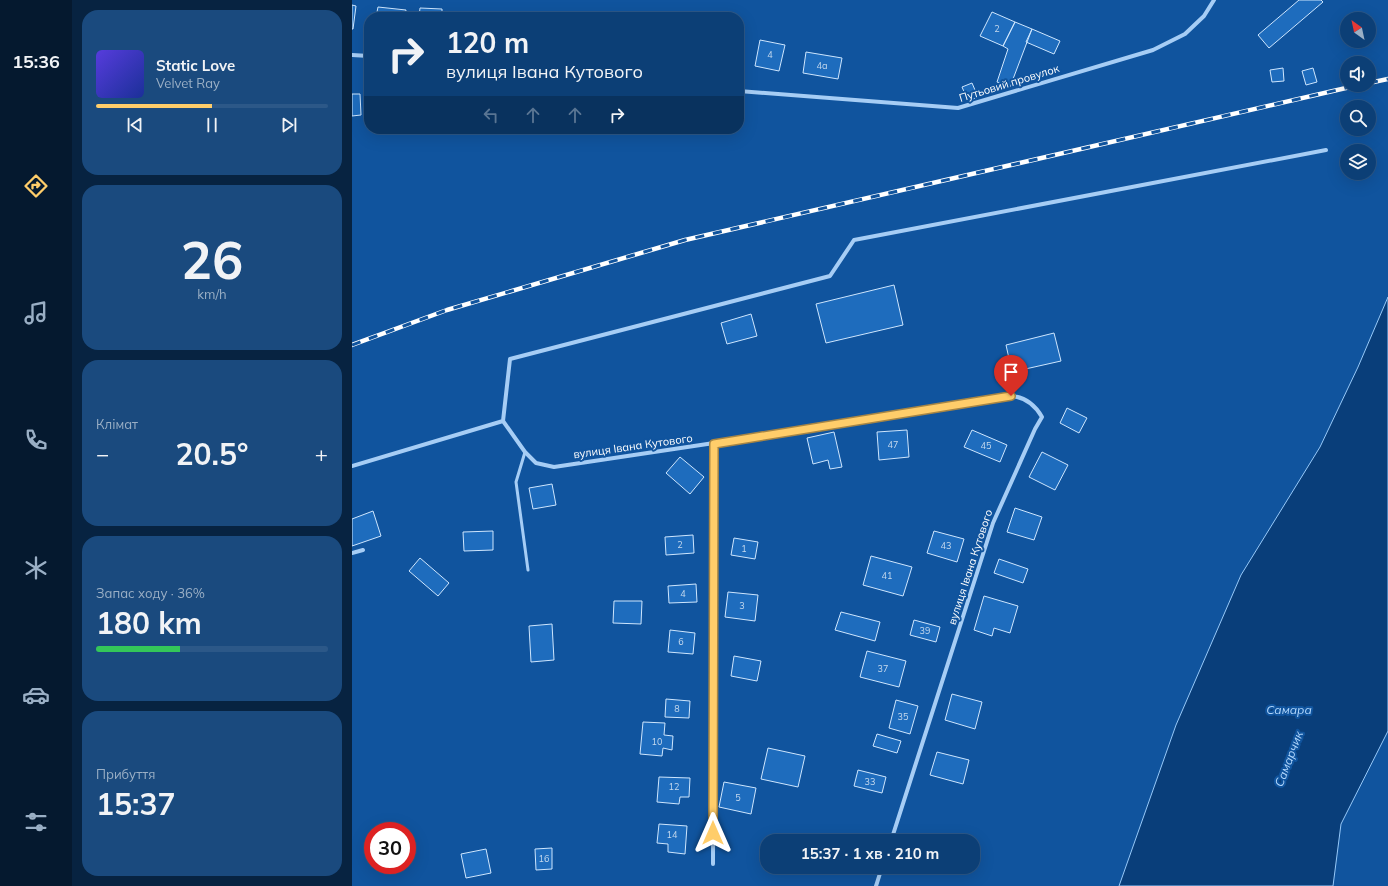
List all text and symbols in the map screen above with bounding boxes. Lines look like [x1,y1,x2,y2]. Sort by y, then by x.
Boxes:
north arrow [1340,12,1376,48]
map controls [1340,12,1376,180]
house number: 2 [994,23,1000,34]
text: 120 m [446,25,529,60]
icon: right [380,28,432,80]
house number: 4 [767,49,773,60]
text: 15:36 [12,50,60,73]
text: Static Love [156,56,235,75]
button: sound [1340,56,1376,92]
text: вулиця Івана Кутового [446,60,643,83]
house number: 4а [817,60,827,71]
street label: Путьовий провулок [957,61,1061,105]
text: Velvet Ray [156,75,220,91]
button: search [1340,100,1376,136]
icon: left [480,104,502,126]
icon: ahead [522,104,544,126]
icon: ahead [564,104,586,126]
icon: right [606,104,628,126]
icon: previous [124,114,146,136]
icon: pause [201,114,223,136]
icon: next [278,114,300,136]
button: layers [1340,144,1376,180]
icon: directions [22,172,50,200]
text: 26 [181,227,243,292]
text: km/h [197,286,227,302]
icon: music [22,299,50,327]
pin [994,355,1028,396]
icon: arrive [1000,361,1022,383]
text: Клімат [96,416,138,432]
icon: phone [22,426,50,454]
street label: вулиця Івана Кутового [572,431,694,461]
text: 20.5° [176,435,248,473]
house number: 47 [888,439,898,450]
text: − [96,440,109,468]
text: + [315,440,328,468]
house number: 45 [981,440,992,451]
street label: вулиця Івана Кутового [945,508,995,626]
house number: 2 [677,539,683,550]
house number: 43 [941,540,951,551]
house number: 1 [741,543,747,554]
icon: climate [22,554,50,582]
house number: 41 [882,570,892,581]
text: Запас ходу · 36% [96,585,205,601]
house number: 4 [680,588,686,599]
house number: 3 [739,600,745,611]
text: 180 km [96,604,202,642]
house number: 39 [920,625,930,636]
house number: 6 [678,636,684,647]
house number: 37 [878,663,888,674]
icon: car [22,681,50,709]
water label: Самара [1266,702,1312,717]
house number: 8 [674,703,680,714]
house number: 35 [898,711,909,722]
water label: Самарчик [1271,728,1306,789]
house number: 10 [652,736,662,747]
text: Прибуття [96,766,155,782]
house number: 33 [865,776,875,787]
house number: 12 [669,781,679,792]
text: 15:37 [96,785,175,823]
house number: 5 [735,792,741,803]
icon: filters [22,808,50,836]
position arrow [692,812,734,854]
speed limit sign: 30 [364,822,416,874]
house number: 14 [667,829,678,840]
text: 15:37 · 1 хв · 210 m [801,844,939,863]
house number: 16 [539,853,549,864]

